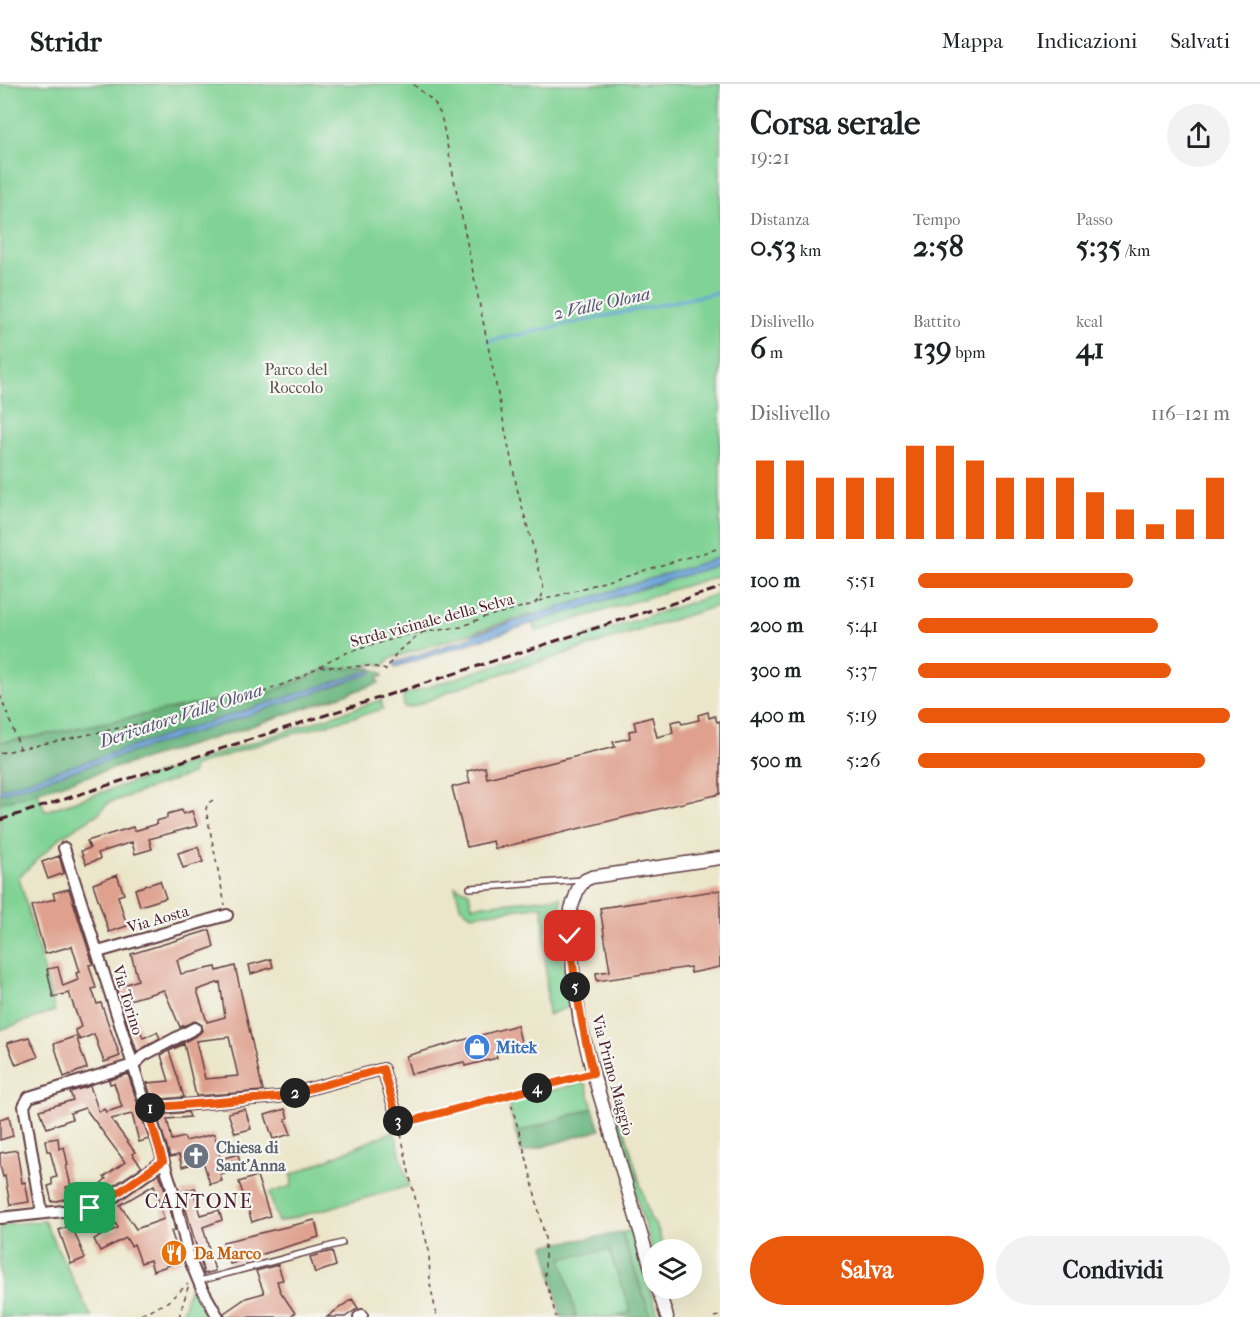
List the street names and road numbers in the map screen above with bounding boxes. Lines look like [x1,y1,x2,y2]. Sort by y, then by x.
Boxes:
street label: Strda vicinale della Selva [348,589,517,651]
street label: Via Aosta [124,901,192,937]
street label: Via Torino [108,962,148,1037]
street label: Via Primo Maggio [588,1012,638,1137]

